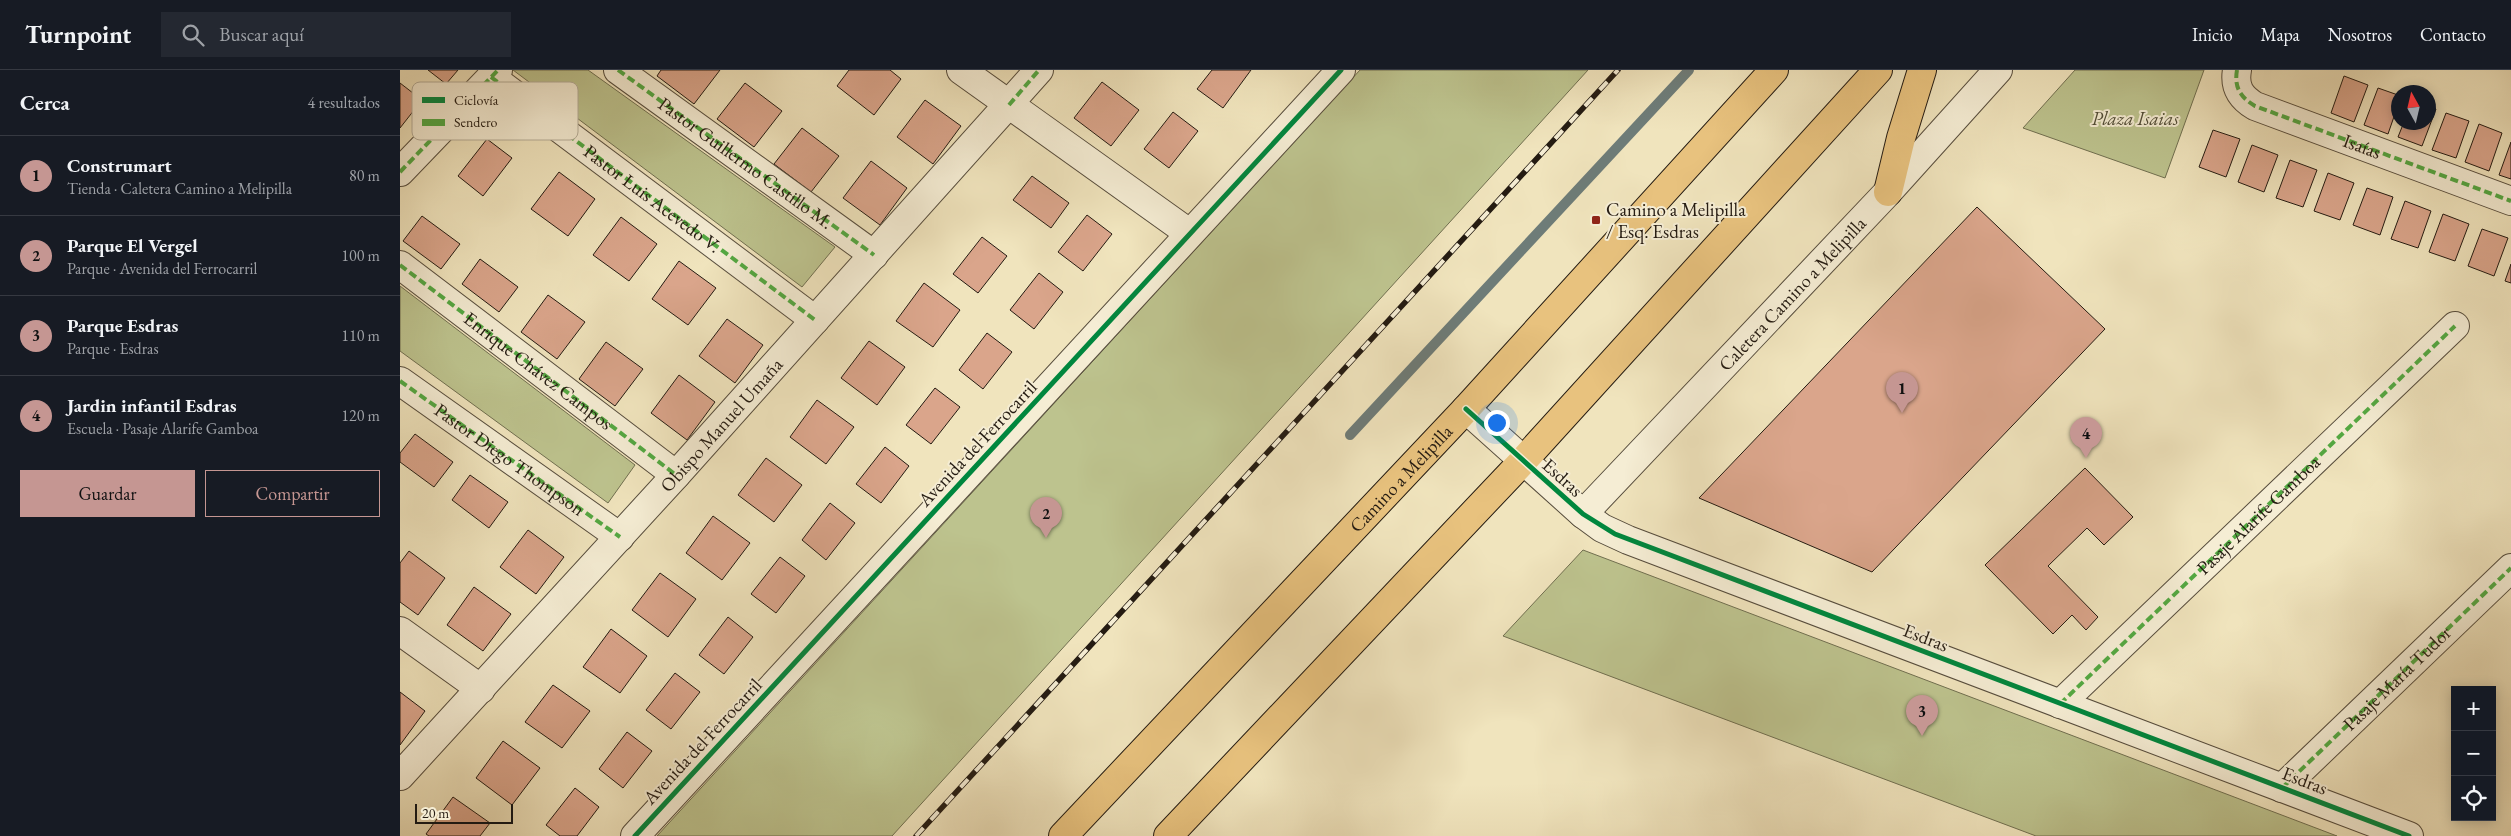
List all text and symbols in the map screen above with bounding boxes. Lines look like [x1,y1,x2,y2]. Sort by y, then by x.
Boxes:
search box [161,12,511,57]
text: Turnpoint [25,19,131,50]
icon: search [179,21,207,49]
text: Buscar aquí [219,22,304,47]
text: Inicio [2192,23,2233,46]
text: Mapa [2261,23,2300,46]
text: Nosotros [2328,23,2392,46]
text: Contacto [2420,23,2486,46]
legend [412,82,578,140]
north arrow [2391,85,2436,130]
text: Cerca [20,89,70,116]
text: Ciclovía [454,91,499,109]
street label: Pastor Guillermo Castillo M. [653,91,838,235]
text: 4 resultados [308,92,380,113]
park label: Plaza Isaias [2091,106,2179,131]
text: Sendero [454,113,498,131]
street label: Isaías [2340,128,2385,165]
street label: Pastor Luis Acevedo V. [579,139,726,258]
text: Construmart [67,153,172,178]
text: 1 [32,165,40,186]
text: 80 m [349,165,380,186]
text: Tienda · Caletera Camino a Melipilla [67,178,292,199]
place label: Camino a Melipilla / Esq. Esdras [1606,197,1746,244]
street label: Caletera Camino a Melipilla [1713,211,1872,376]
marker: Camino a Melipilla / Esq. Esdras [1590,214,1602,226]
text: Parque El Vergel [67,233,198,258]
text: 2 [32,245,40,266]
text: 100 m [341,245,380,266]
text: Parque · Avenida del Ferrocarril [67,258,257,279]
street label: Enrique Chávez Campos [459,306,618,436]
text: Parque Esdras [67,313,178,338]
text: 3 [32,325,40,346]
text: 110 m [341,325,380,346]
text: Parque · Esdras [67,338,159,359]
street label: Obispo Manuel Umaña [655,352,789,498]
pin: 1 [1886,372,1918,413]
street label: Avenida del Ferrocarril [912,375,1043,512]
text: Jardin infantil Esdras [67,393,237,418]
street label: Pastor Diego Thompson [430,398,590,521]
text: 4 [32,405,40,426]
text: 120 m [341,405,380,426]
your location [1484,410,1510,436]
pin: 4 [2070,417,2102,458]
text: Escuela · Pasaje Alarife Gamboa [67,418,258,439]
street label: Camino a Melipilla [1344,419,1458,538]
street label: Pasaje Alarife Gamboa [2191,450,2326,580]
street label: Esdras [1537,453,1588,502]
button: Guardar [20,470,195,517]
button: Compartir [205,470,380,517]
pin: 2 [1030,497,1062,538]
street label: Esdras [1900,617,1952,657]
street label: Pasaje María Tudor [2337,620,2457,736]
street label: Avenida del Ferrocarril [637,673,768,810]
map controls [2451,686,2496,821]
button: + [2451,686,2496,731]
pin: 3 [1906,695,1938,736]
button: − [2451,731,2496,776]
street label: Esdras [2279,760,2331,800]
button: locate [2451,776,2496,821]
scale bar [415,801,512,824]
text: 20 m [422,804,449,822]

